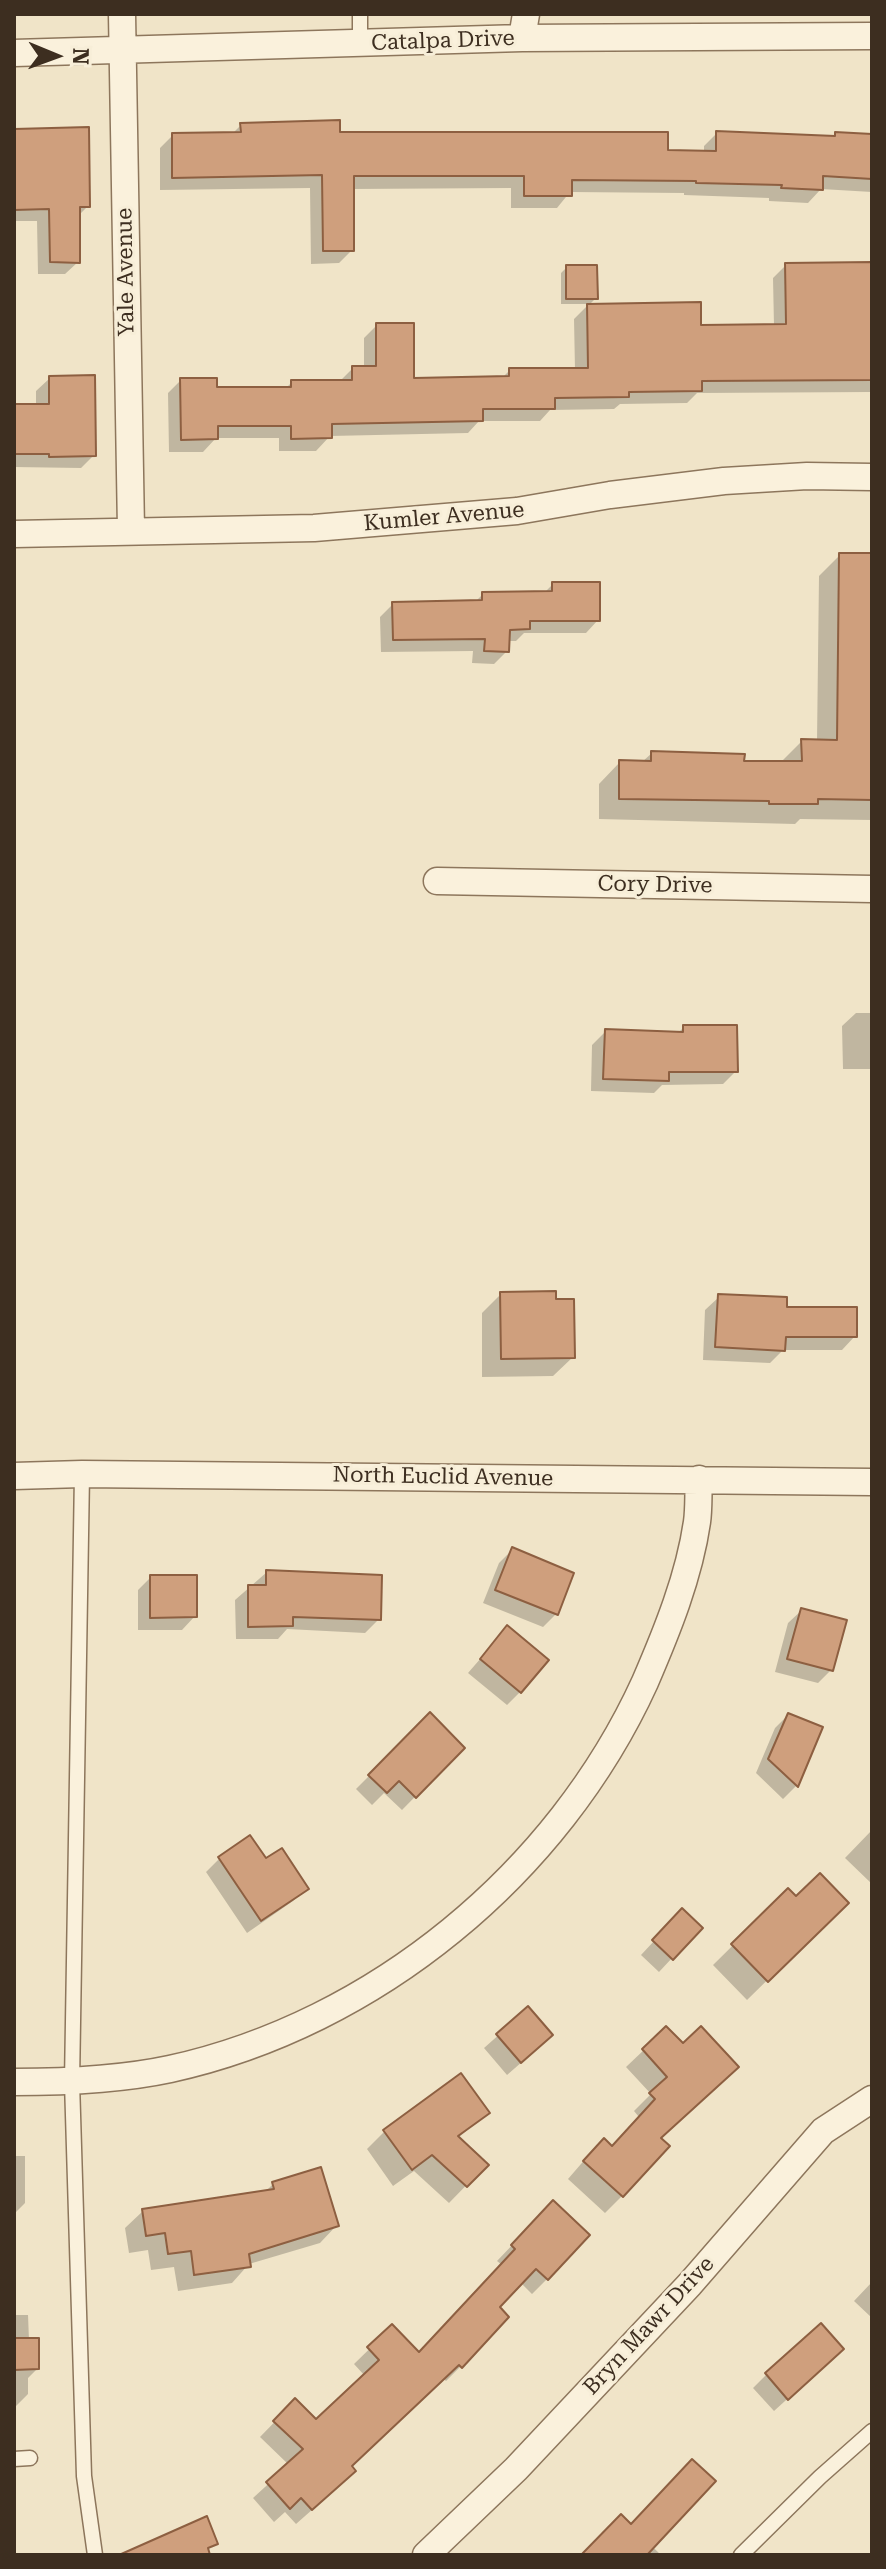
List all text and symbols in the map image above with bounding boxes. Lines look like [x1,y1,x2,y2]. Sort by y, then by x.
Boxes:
north arrow [16,16,96,96]
street label: Catalpa Drive [371,25,515,57]
text: N [68,48,93,65]
street label: Yale Avenue [112,207,140,337]
street label: Kumler Avenue [363,497,525,537]
street label: Cory Drive [597,871,713,899]
street label: North Euclid Avenue [332,1462,554,1492]
street label: Bryn Mawr Drive [578,2251,720,2401]

